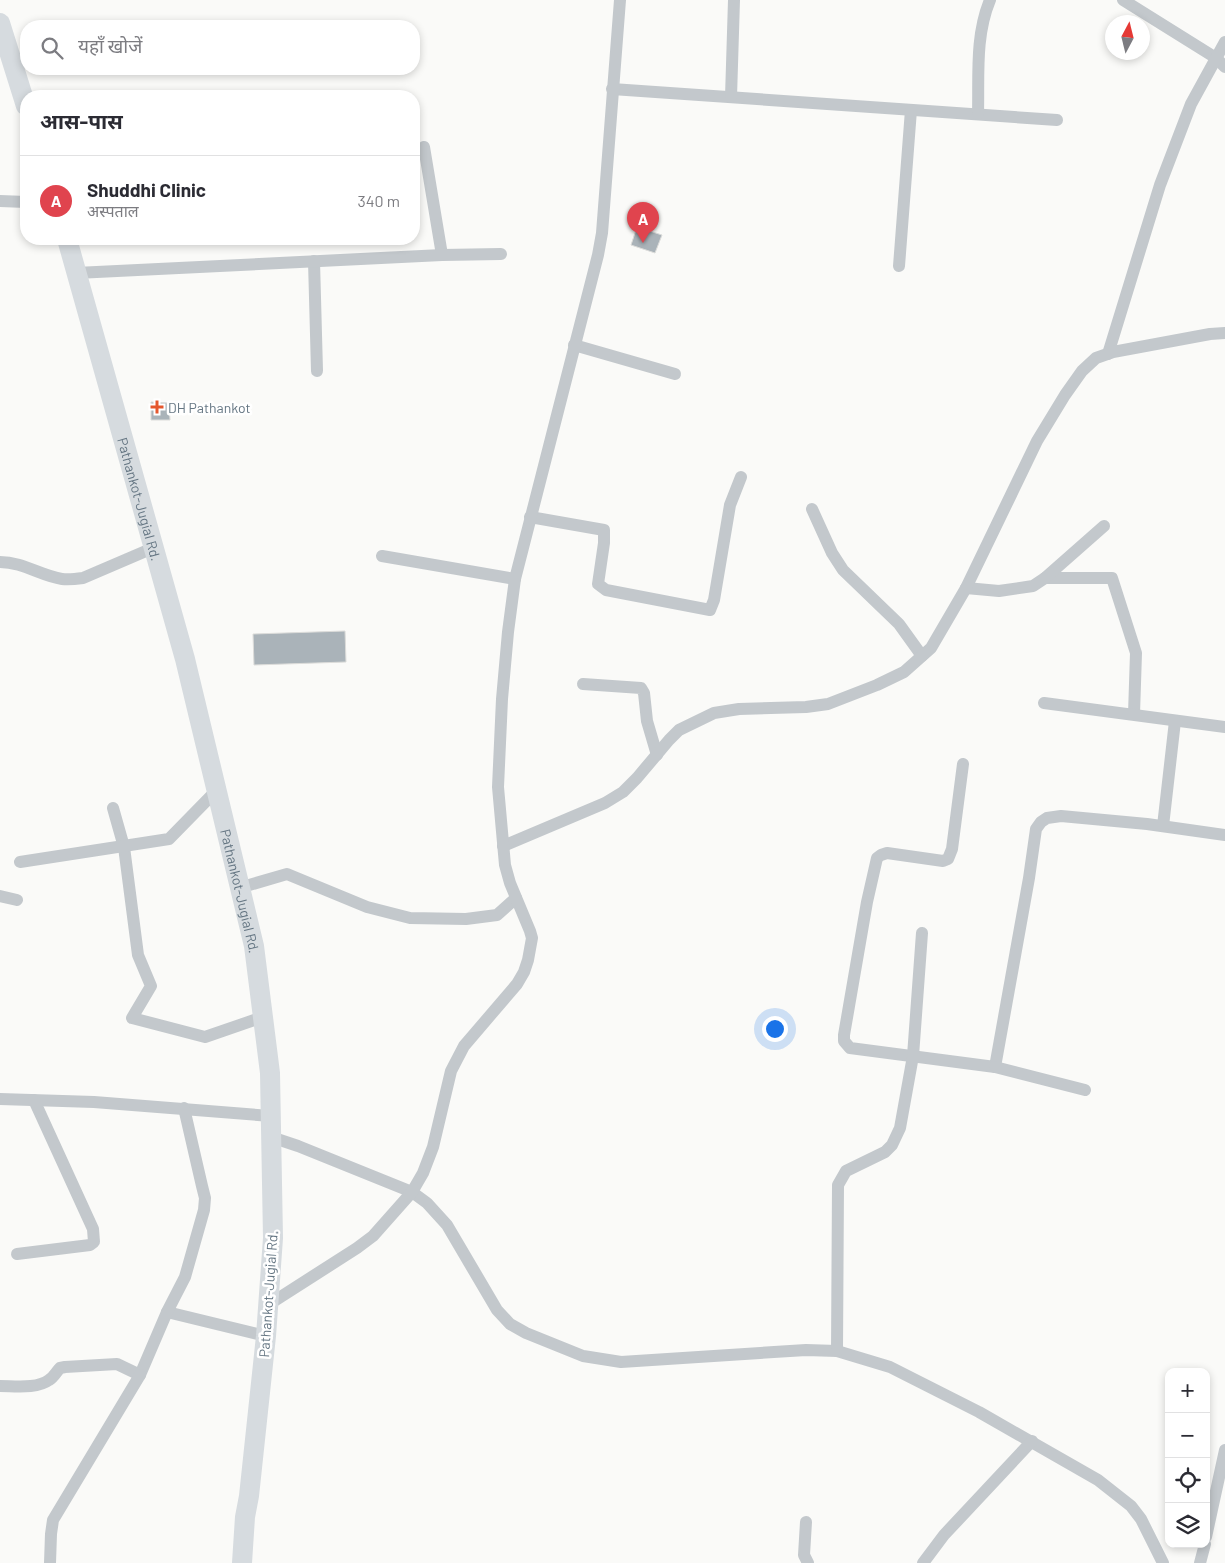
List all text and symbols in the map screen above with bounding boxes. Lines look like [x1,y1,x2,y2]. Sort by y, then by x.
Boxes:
north arrow [1105,15,1150,60]
search box [20,20,420,75]
icon: search [38,34,66,62]
text: यहाँ खोजें [78,34,142,57]
text: आस-पास [40,108,123,133]
text: Shuddhi Clinic [87,178,206,201]
text: A [51,191,61,210]
text: 340 m [357,191,400,210]
text: अस्पताल [87,201,139,220]
pin: A [627,202,659,243]
place label: DH Pathankot [168,399,251,416]
marker: DH Pathankot [150,400,164,414]
street label: Pathankot-Jugial Rd. [115,435,165,563]
street label: Pathankot-Jugial Rd. [218,827,263,954]
your location [762,1016,788,1042]
street label: Pathankot-Jugial Rd. [255,1230,281,1358]
map controls [1165,1368,1210,1548]
button: + [1165,1368,1210,1413]
button: − [1165,1413,1210,1458]
button: locate [1165,1458,1210,1503]
button: layers [1165,1503,1210,1548]

